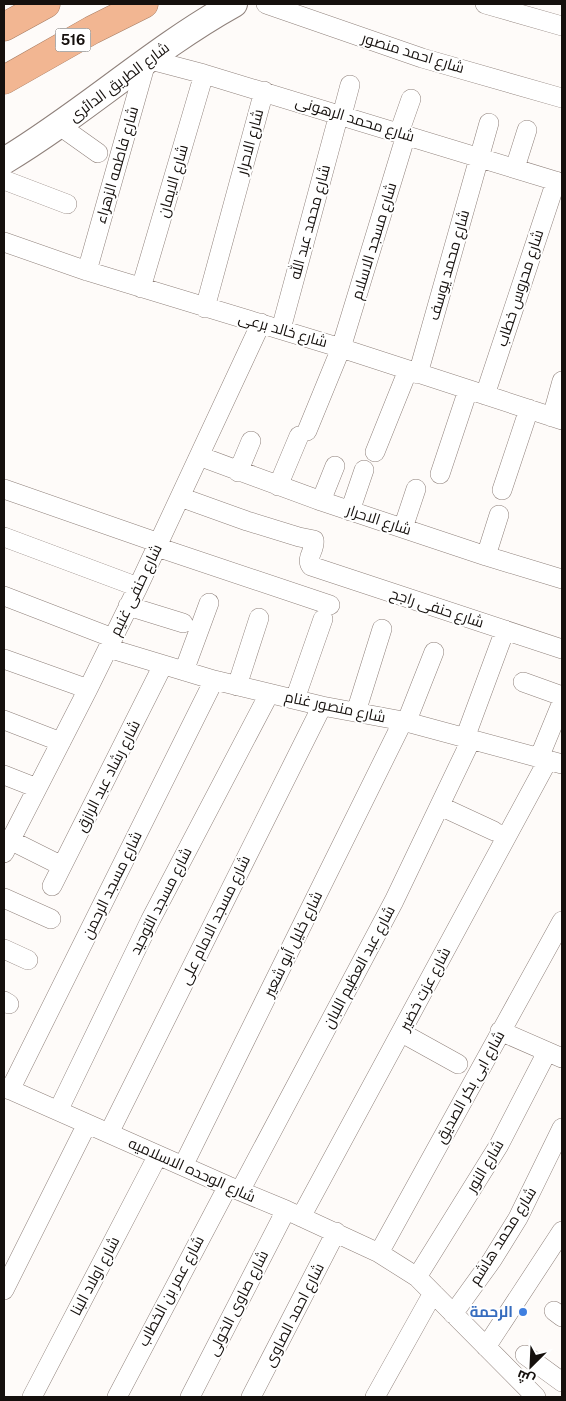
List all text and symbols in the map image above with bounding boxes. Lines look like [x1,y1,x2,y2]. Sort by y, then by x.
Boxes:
road number: 516 [56,28,90,52]
street label: شارع احمد منصور [358,29,466,79]
street label: شارع الطريق الدائرى [65,38,174,127]
street label: شارع محمد الرهونى [293,92,417,148]
street label: شارع فاطمه الزهراء [92,104,144,226]
street label: شارع الاحرار [232,107,269,178]
street label: شارع الايمان [154,142,194,220]
street label: شارع محمد عبد الله [285,162,336,282]
street label: شارع مسجد الاسلام [348,180,402,302]
street label: شارع محمد يوسف [425,208,475,323]
street label: شارع محروس خطاب [493,227,549,349]
street label: شارع خالد برعى [236,309,330,353]
street label: شارع الاحرار [343,501,414,541]
street label: شارع حنفى غنيم [106,541,168,640]
street label: شارع حنفى راجح [387,584,486,634]
street label: شارع منصور غنام [282,687,387,728]
street label: شارع رشاد عبد الرازق [72,717,146,836]
street label: شارع مسجد الرحمن [78,828,148,943]
street label: شارع مسجد التوحيد [126,844,198,959]
street label: شارع مسجد الامام على [176,853,256,988]
street label: شارع خليل أبو شعير [258,888,328,1002]
street label: شارع عبد العظيم اللبان [319,903,401,1032]
street label: شارع عزت خضير [395,944,456,1035]
street label: شارع ابى بكر الصديق [432,1028,510,1147]
street label: شارع الوحده الاسلاميه [125,1134,258,1208]
street label: شارع النور [462,1137,509,1197]
street label: شارع محمد هاشم [466,1184,542,1289]
street label: شارع اولاد البنا [67,1233,125,1320]
street label: شارع عمر بن الخطاب [134,1233,210,1350]
street label: شارع صاوى الخولى [204,1247,274,1360]
street label: شارع احمد الصاوى [260,1260,330,1371]
place label: الرحمة [470,1303,513,1321]
marker: الرحمة [517,1306,529,1318]
north arrow [506,1341,556,1391]
text: ش [514,1366,538,1389]

